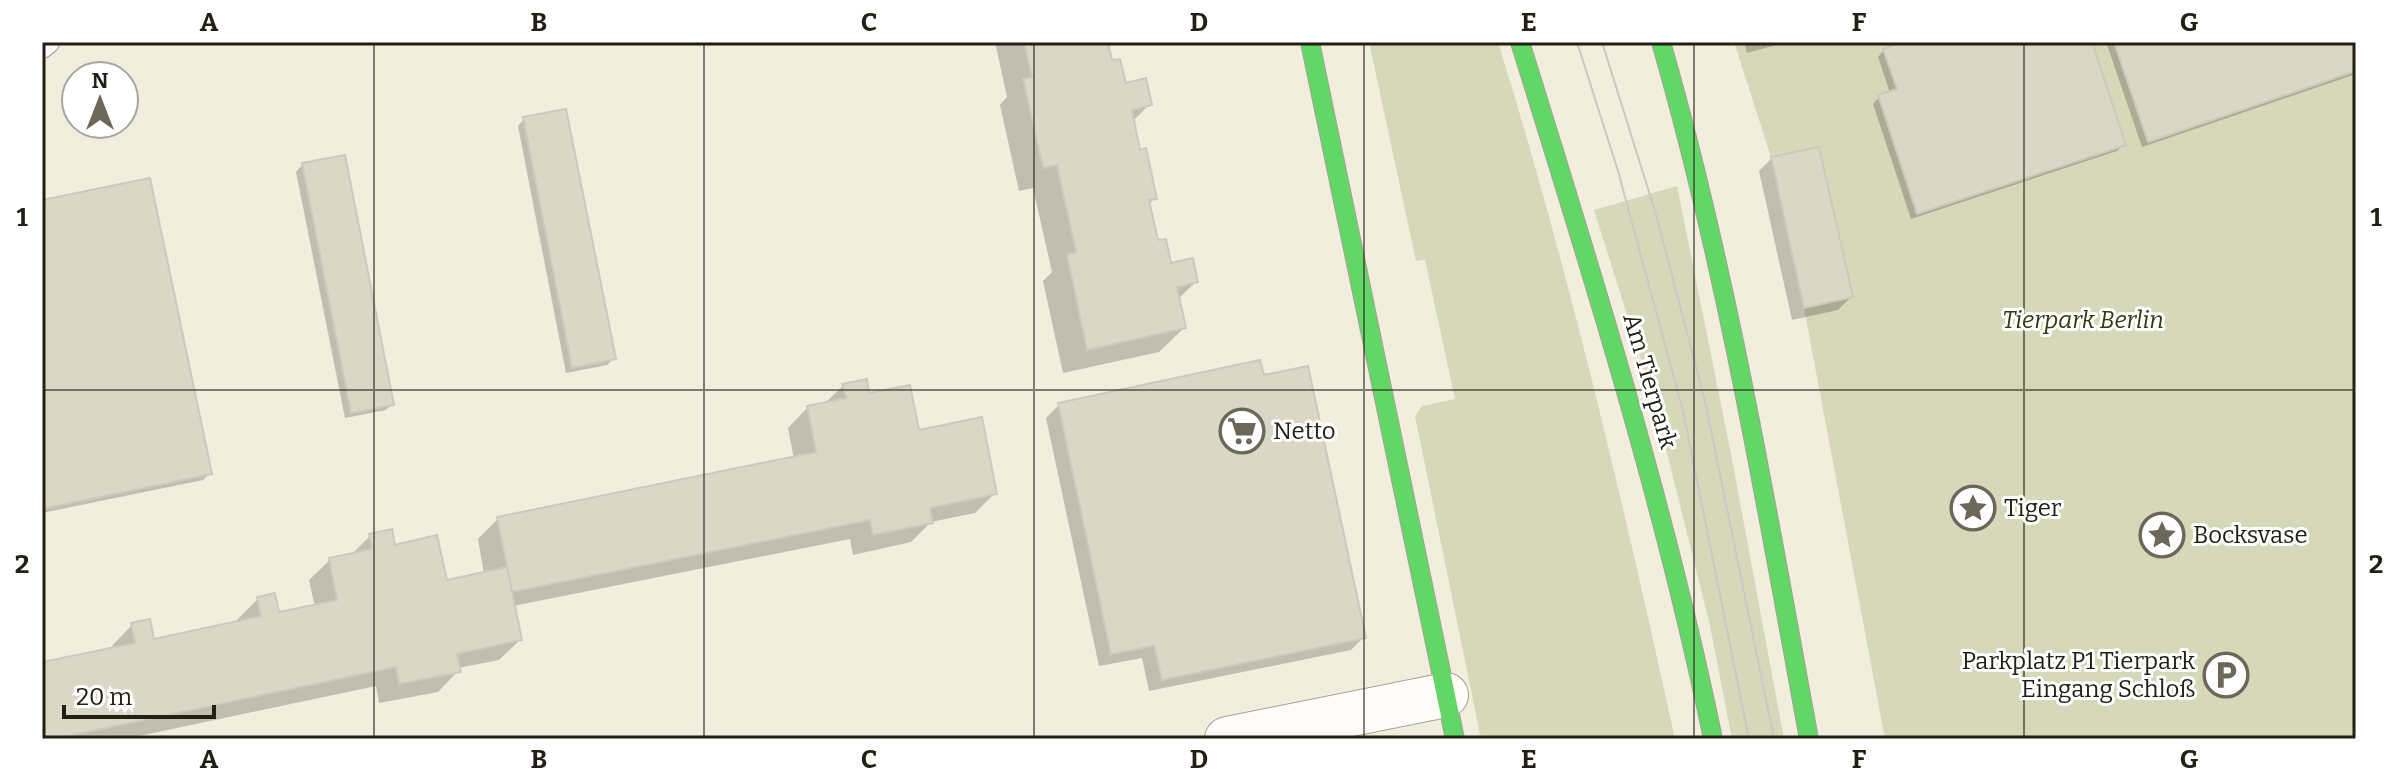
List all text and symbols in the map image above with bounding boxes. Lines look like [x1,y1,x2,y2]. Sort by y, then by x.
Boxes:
text: A [200,7,219,38]
text: B [531,7,547,38]
text: C [861,7,877,38]
text: D [1190,7,1208,38]
text: E [1521,7,1537,38]
text: F [1852,7,1867,38]
text: G [2180,7,2199,38]
north arrow [60,60,140,140]
text: N [92,67,109,94]
text: 1 [16,202,28,233]
text: 1 [2370,202,2382,233]
park label: Tierpark Berlin [2002,306,2164,334]
street label: Am Tierpark [1617,310,1683,452]
supermarket icon: Netto [1218,407,1266,455]
place label: Netto [1273,417,1336,445]
place icon: Tiger [1949,484,1997,532]
place label: Tiger [2004,494,2062,522]
place icon: Bocksvase [2138,511,2186,559]
place label: Bocksvase [2193,521,2308,549]
text: 2 [15,549,29,580]
text: 2 [2369,549,2383,580]
place label: Parkplatz P1 Tierpark Eingang Schloß [1962,647,2195,703]
parking icon: Parkplatz P1 Tierpark Eingang Schloß [2202,651,2250,699]
scale bar [64,669,214,719]
text: 20 m [76,683,132,711]
text: A [200,744,219,775]
text: B [531,744,547,775]
text: C [861,744,877,775]
text: D [1190,744,1208,775]
text: E [1521,744,1537,775]
text: F [1852,744,1867,775]
text: G [2180,744,2199,775]

